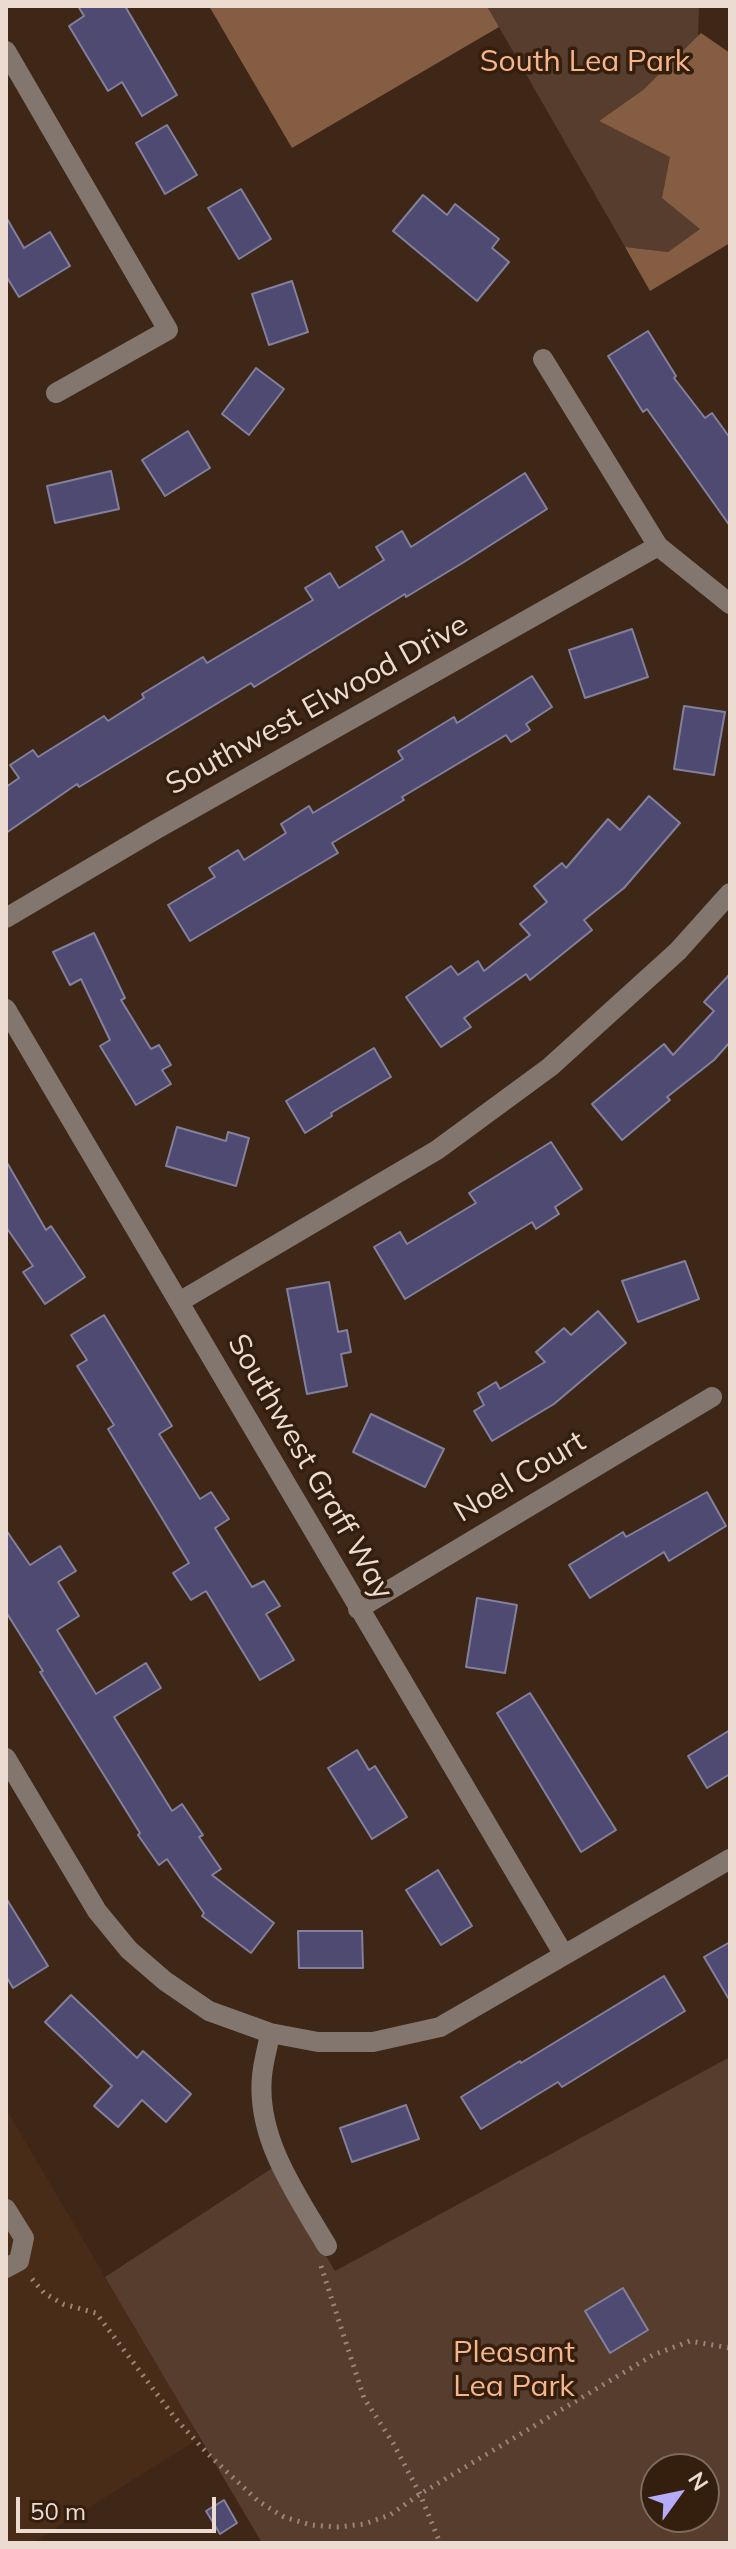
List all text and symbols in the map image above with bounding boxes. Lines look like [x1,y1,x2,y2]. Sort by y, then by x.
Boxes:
park label: South Lea Park [480,44,690,80]
street label: Southwest Elwood Drive [160,607,474,803]
street label: Southwest Graff Way [219,1328,401,1606]
street label: Noel Court [448,1424,592,1530]
park label: Pleasant Lea Park [453,2335,575,2406]
north arrow [640,2453,720,2533]
text: N [682,2466,715,2496]
scale bar [20,2481,220,2531]
text: 50 m [30,2496,86,2526]

